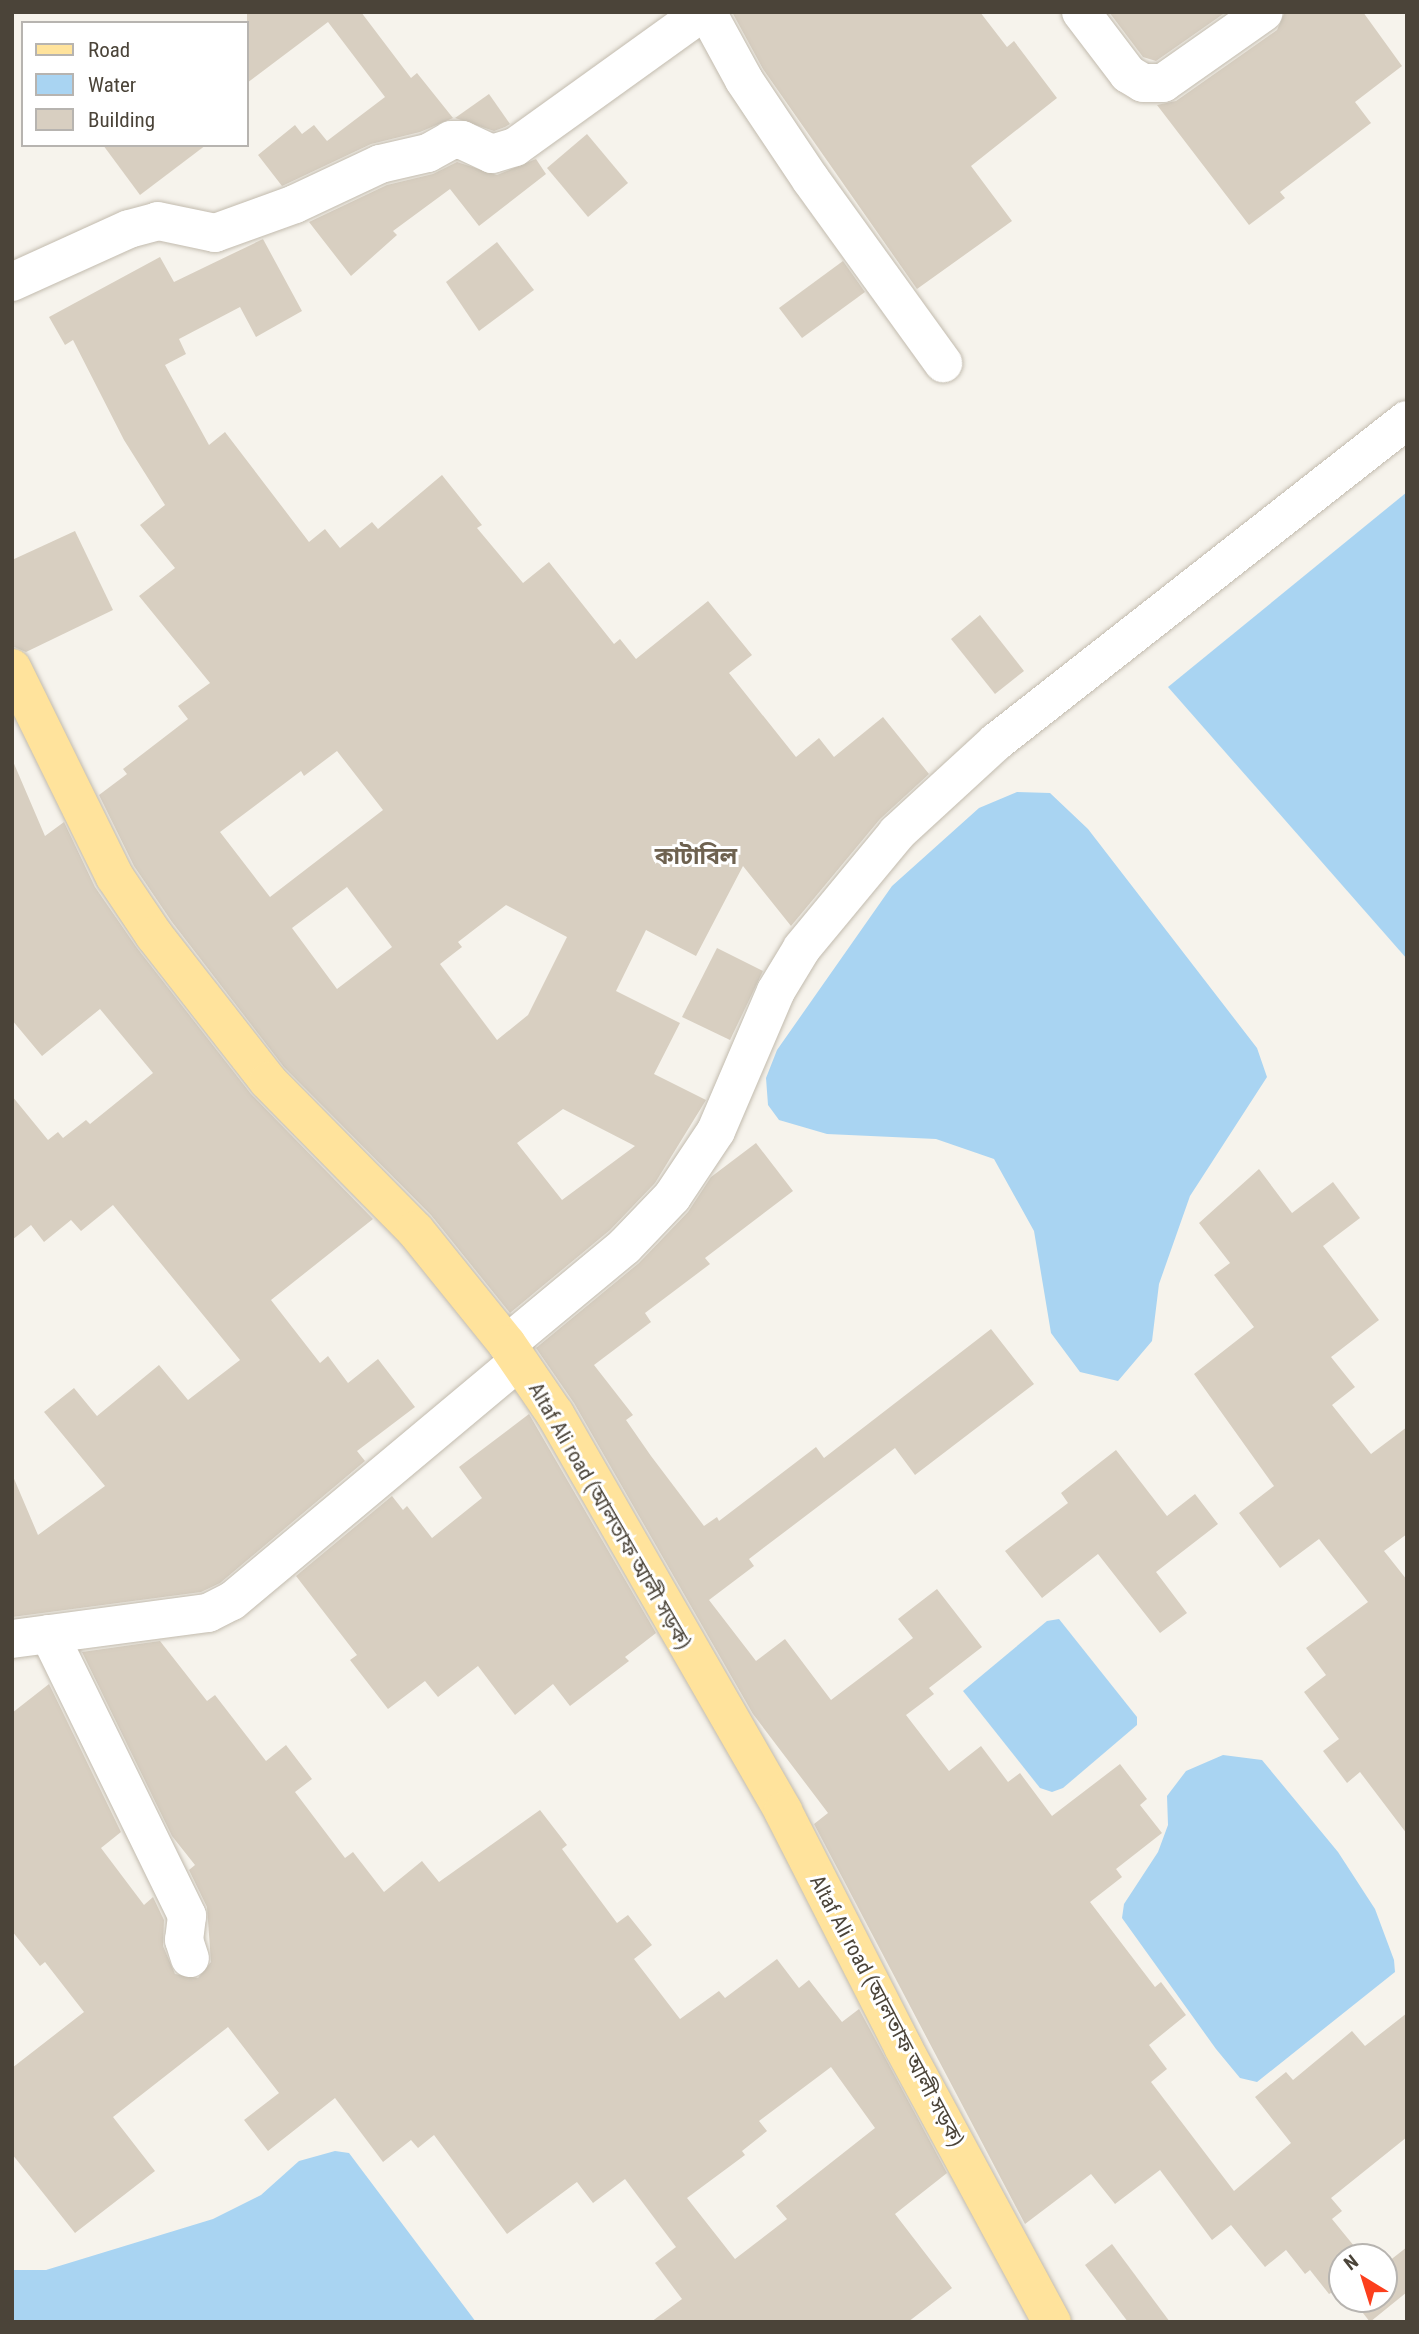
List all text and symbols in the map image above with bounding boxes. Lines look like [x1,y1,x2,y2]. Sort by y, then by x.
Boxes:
legend [21,21,248,147]
text: Road [88,38,130,62]
text: Water [88,73,136,97]
text: Building [88,108,155,132]
district label: কাটাবিল [655,843,737,871]
street label: Altaf Ali road (আলতাফ আলী সড়ক) [523,1378,697,1654]
street label: Altaf Ali road (আলতাফ আলী সড়ক) [804,1871,970,2151]
north arrow [1328,2243,1398,2313]
text: N [1339,2250,1363,2275]

